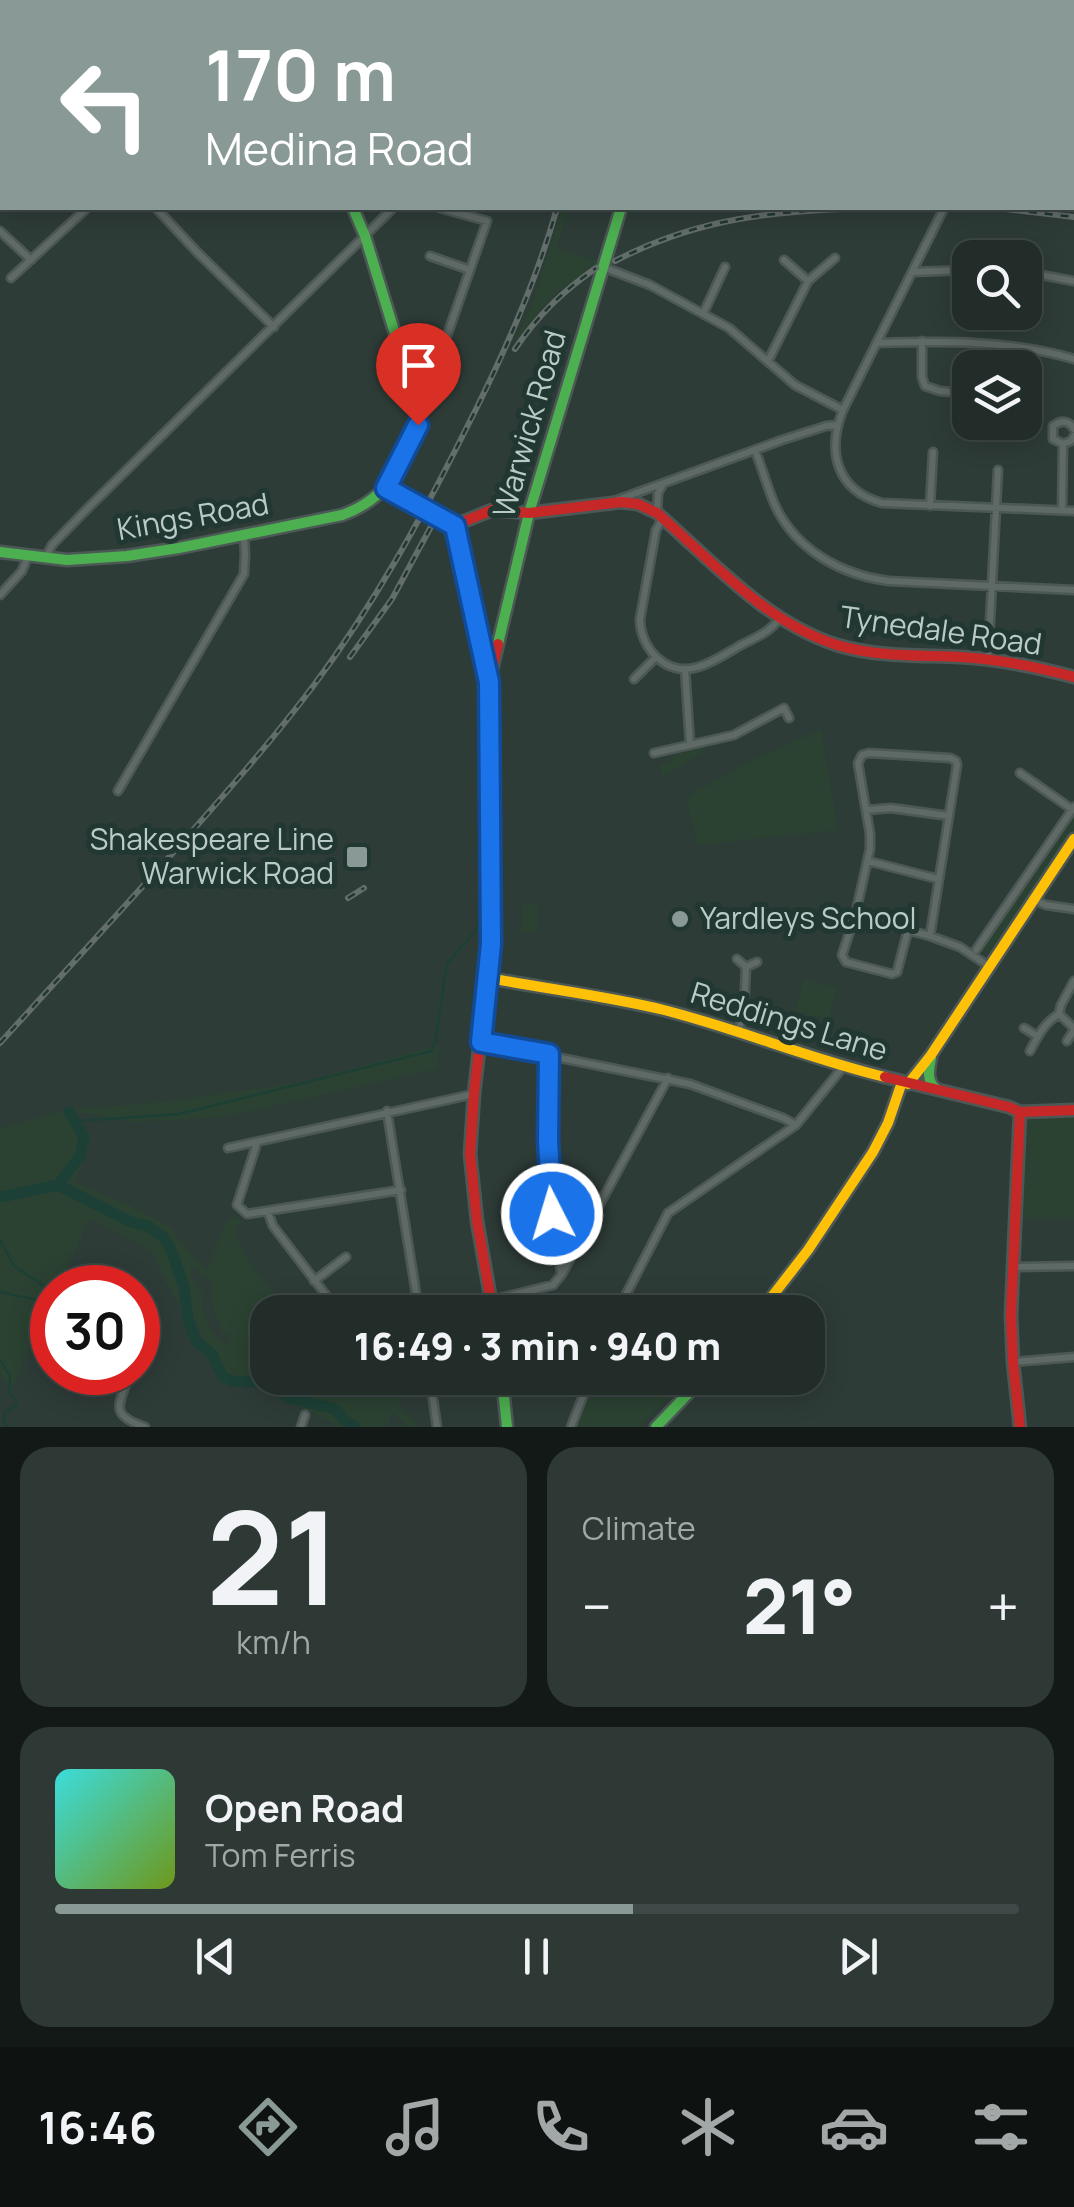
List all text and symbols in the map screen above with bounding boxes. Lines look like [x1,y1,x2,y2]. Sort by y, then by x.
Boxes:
text: 170 m [205,26,396,122]
icon: left [40,40,170,170]
text: Medina Road [205,117,474,179]
map controls [952,240,1042,440]
button: search [952,240,1042,330]
pin [376,323,461,426]
street label: Warwick Road [482,325,575,522]
icon: arrive [391,338,446,393]
button: layers [952,350,1042,440]
street label: Kings Road [114,482,272,549]
street label: Tynedale Road [838,595,1045,664]
place label: Shakespeare Line Warwick Road [90,818,334,893]
marker: Shakespeare Line Warwick Road [344,844,370,870]
place label: Yardleys School [700,897,916,938]
marker: Yardleys School [669,908,691,930]
street label: Reddings Lane [686,971,893,1070]
position arrow [500,1162,604,1266]
speed limit sign: 30 [30,1265,160,1395]
text: 16:49 · 3 min · 940 m [354,1319,721,1371]
text: 21 [206,1466,341,1644]
text: Climate [582,1506,696,1550]
text: 21° [743,1554,856,1657]
text: − [582,1568,612,1644]
text: + [987,1568,1019,1644]
text: km/h [236,1620,311,1664]
text: Open Road [205,1781,404,1833]
text: Tom Ferris [205,1833,356,1877]
icon: previous [188,1929,243,1984]
icon: pause [509,1929,564,1984]
icon: next [831,1929,886,1984]
icon: directions [233,2092,303,2162]
icon: music [380,2092,450,2162]
icon: phone [526,2092,596,2162]
icon: climate [673,2092,743,2162]
icon: car [819,2092,889,2162]
icon: filters [966,2092,1036,2162]
text: 16:46 [38,2096,157,2158]

